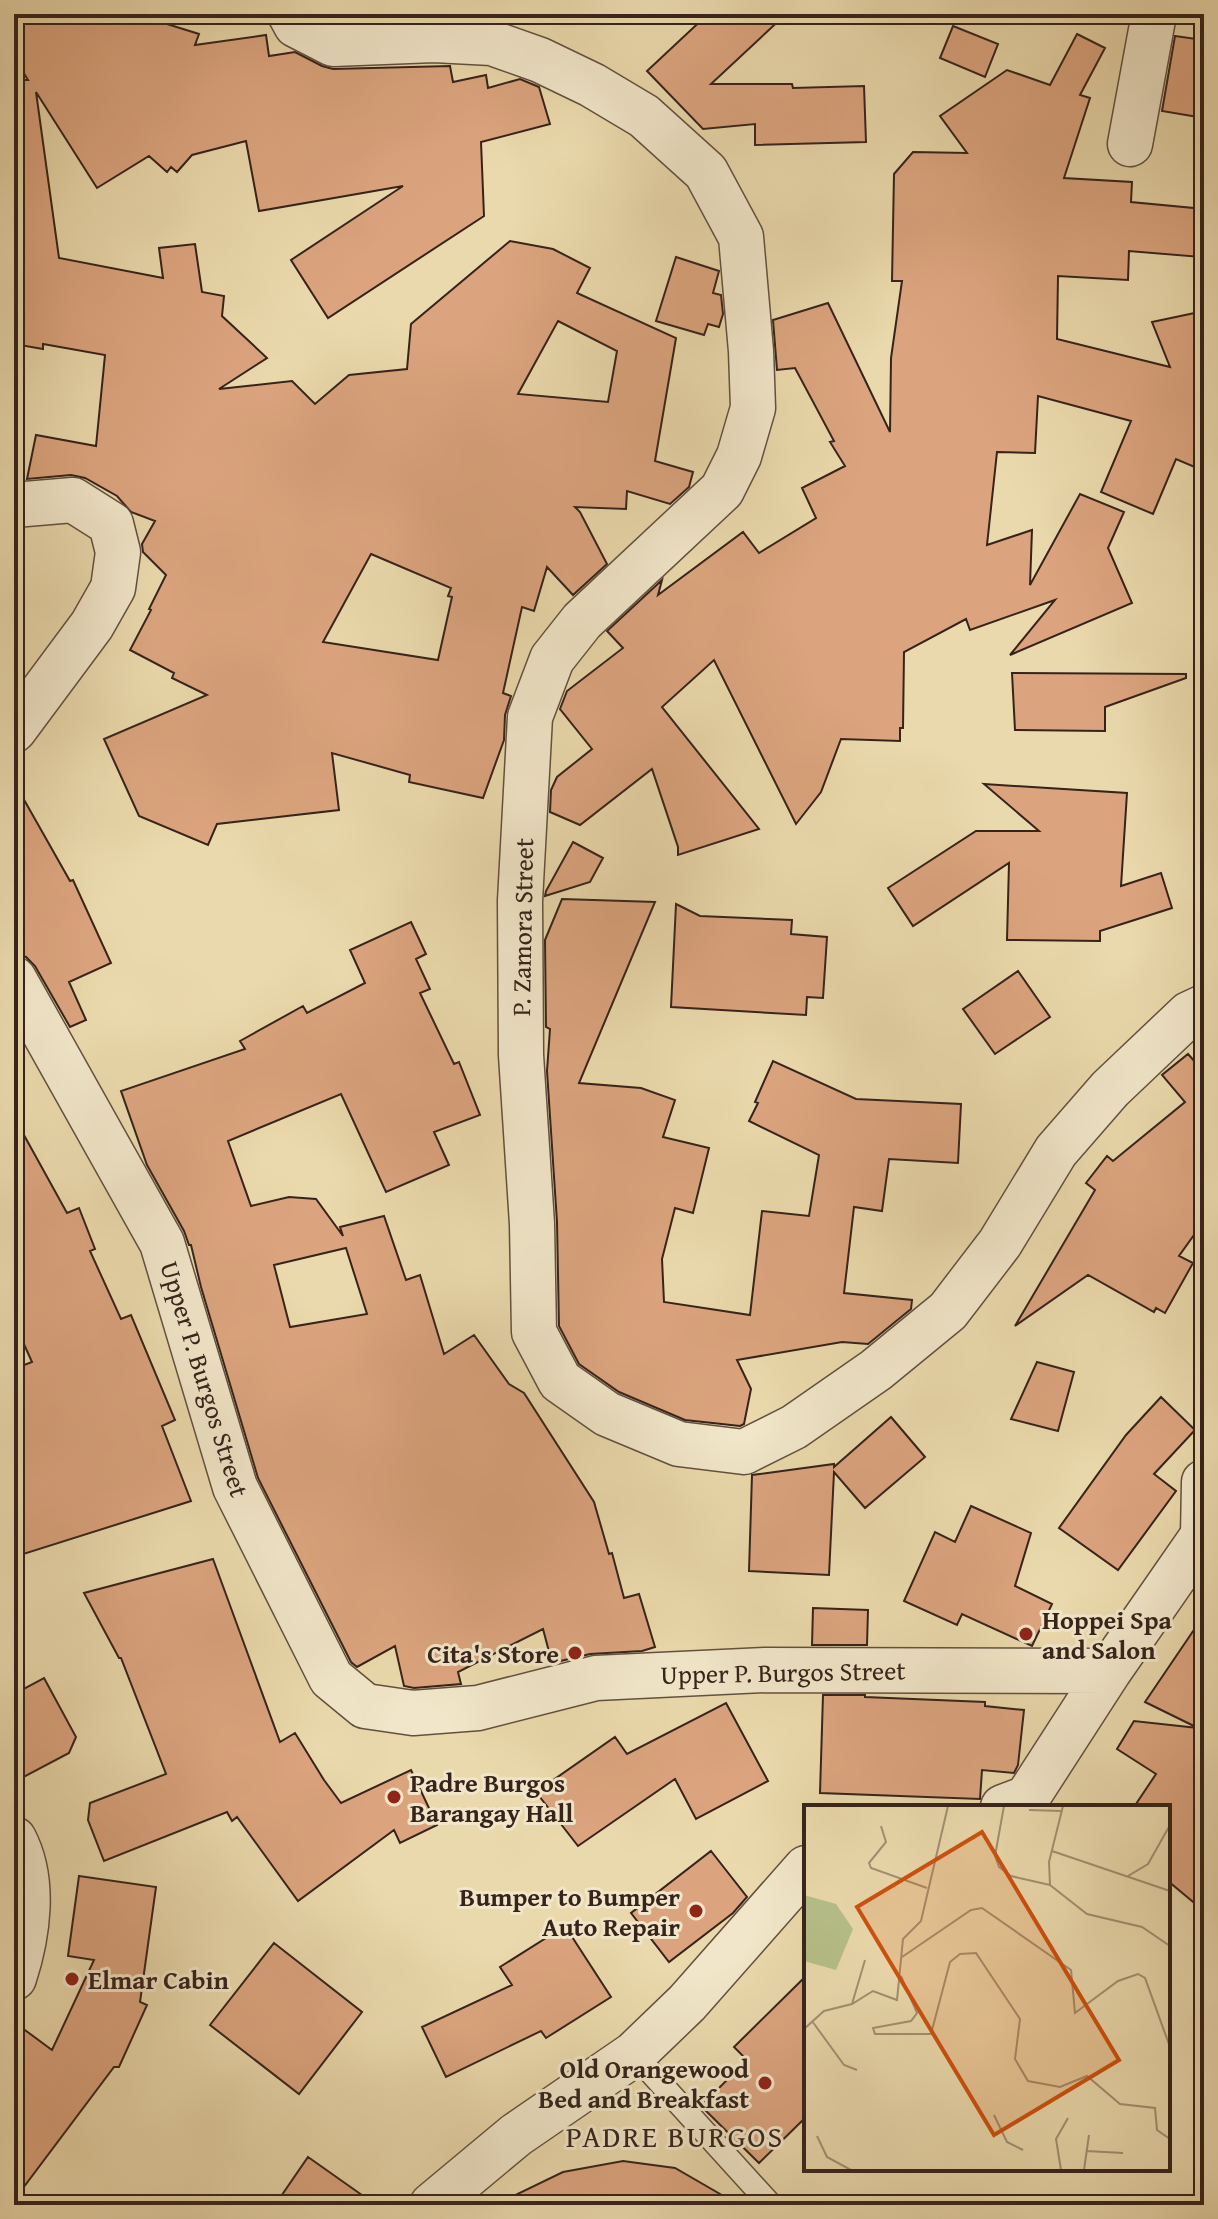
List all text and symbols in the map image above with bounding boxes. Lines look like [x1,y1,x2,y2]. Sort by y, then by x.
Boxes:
street label: P. Zamora Street [501,838,543,1016]
street label: Upper P. Burgos Street [151,1256,259,1502]
place label: Hoppei Spa and Salon [1042,1600,1172,1669]
marker: Hoppei Spa and Salon [1017,1625,1035,1643]
place label: Cita's Store [427,1634,559,1673]
marker: Cita's Store [566,1644,584,1662]
street label: Upper P. Burgos Street [660,1650,906,1694]
place label: Padre Burgos Barangay Hall [410,1763,573,1832]
marker: Padre Burgos Barangay Hall [385,1788,403,1806]
inset map [804,1805,1170,2171]
place label: Bumper to Bumper Auto Repair [459,1877,680,1946]
marker: Bumper to Bumper Auto Repair [687,1902,705,1920]
place label: Elmar Cabin [88,1960,230,1999]
marker: Elmar Cabin [63,1970,81,1988]
place label: Old Orangewood Bed and Breakfast [538,2049,749,2118]
marker: Old Orangewood Bed and Breakfast [756,2074,774,2092]
district label: PADRE BURGOS [566,2114,784,2158]

